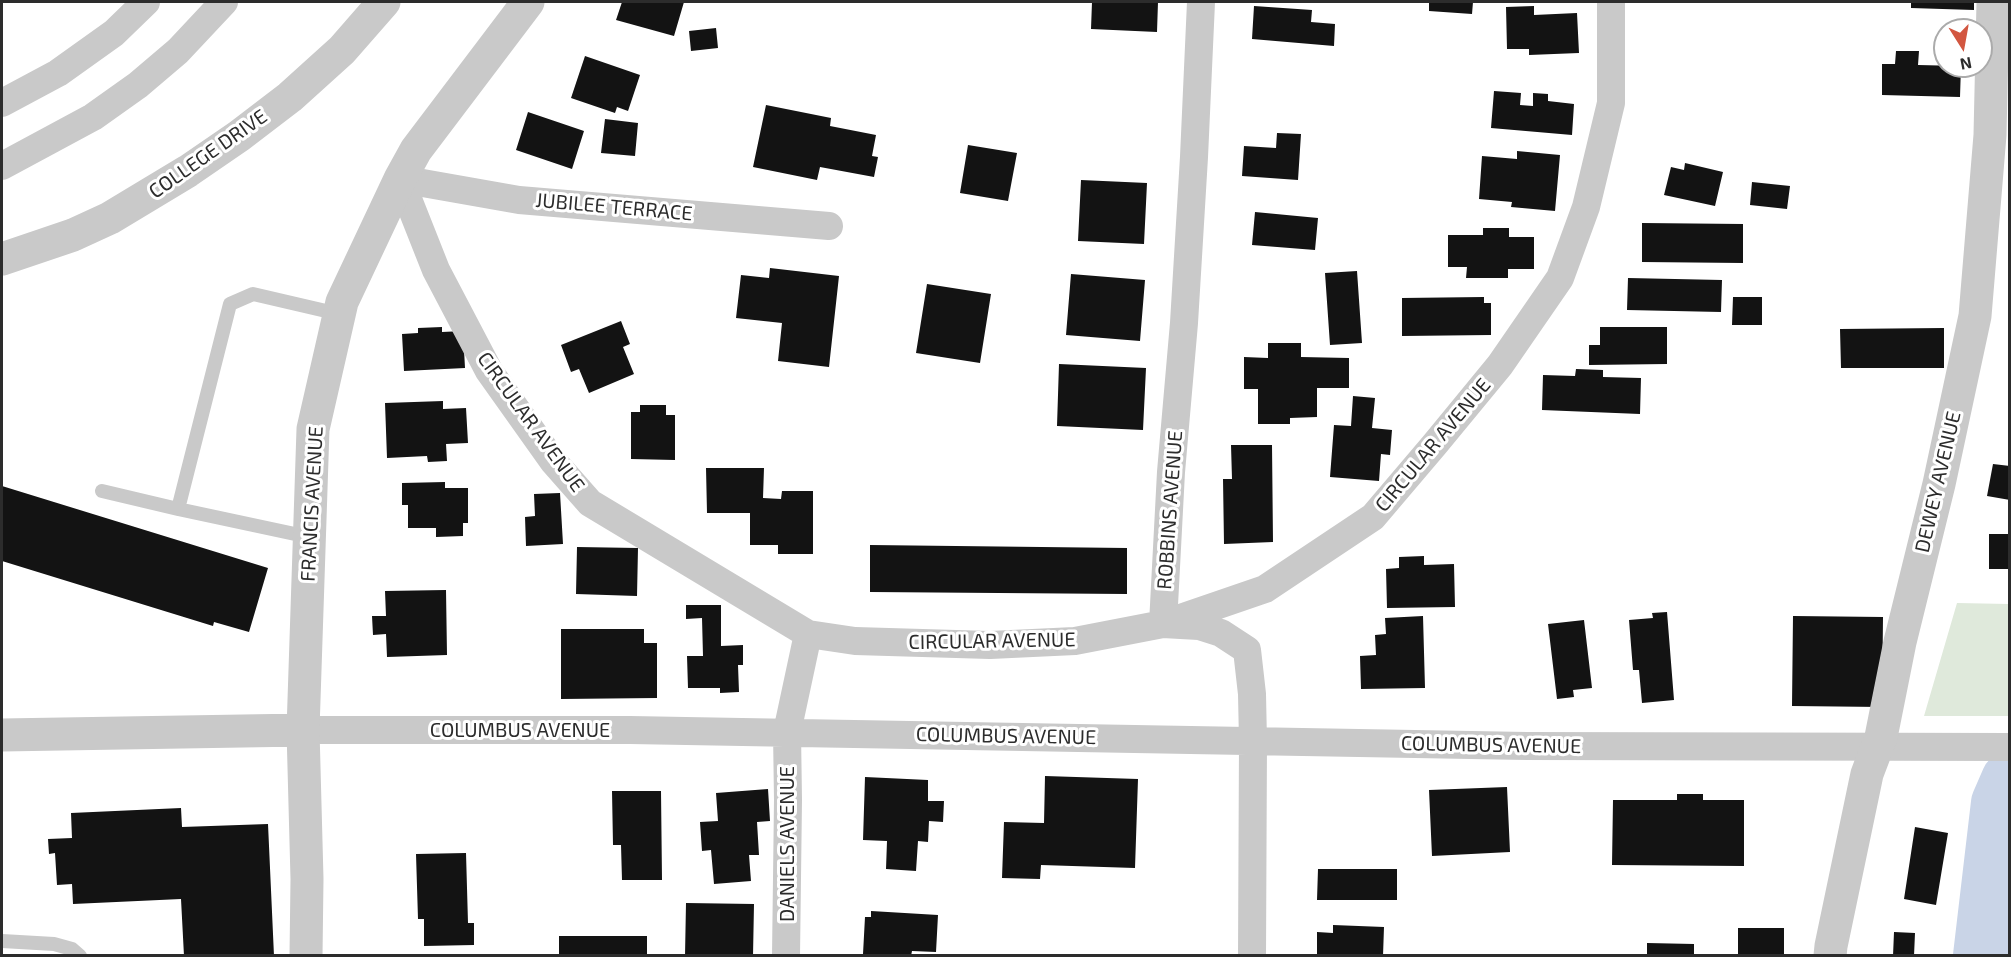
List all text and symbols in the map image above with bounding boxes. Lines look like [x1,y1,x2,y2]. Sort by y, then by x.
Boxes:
north arrow [1933,18,1993,78]
text: N [1959,54,1974,75]
street label: COLLEGE DRIVE [144,104,272,204]
street label: JUBILEE TERRACE [535,188,693,226]
street label: CIRCULAR AVENUE [472,347,590,497]
street label: CIRCULAR AVENUE [1370,373,1496,517]
street label: DEWEY AVENUE [1910,409,1966,555]
street label: FRANCIS AVENUE [296,426,328,582]
street label: ROBBINS AVENUE [1152,430,1188,590]
street label: CIRCULAR AVENUE [908,628,1076,654]
street label: COLUMBUS AVENUE [430,718,610,742]
street label: COLUMBUS AVENUE [916,722,1096,750]
street label: COLUMBUS AVENUE [1401,731,1581,759]
street label: DANIELS AVENUE [775,766,799,922]

